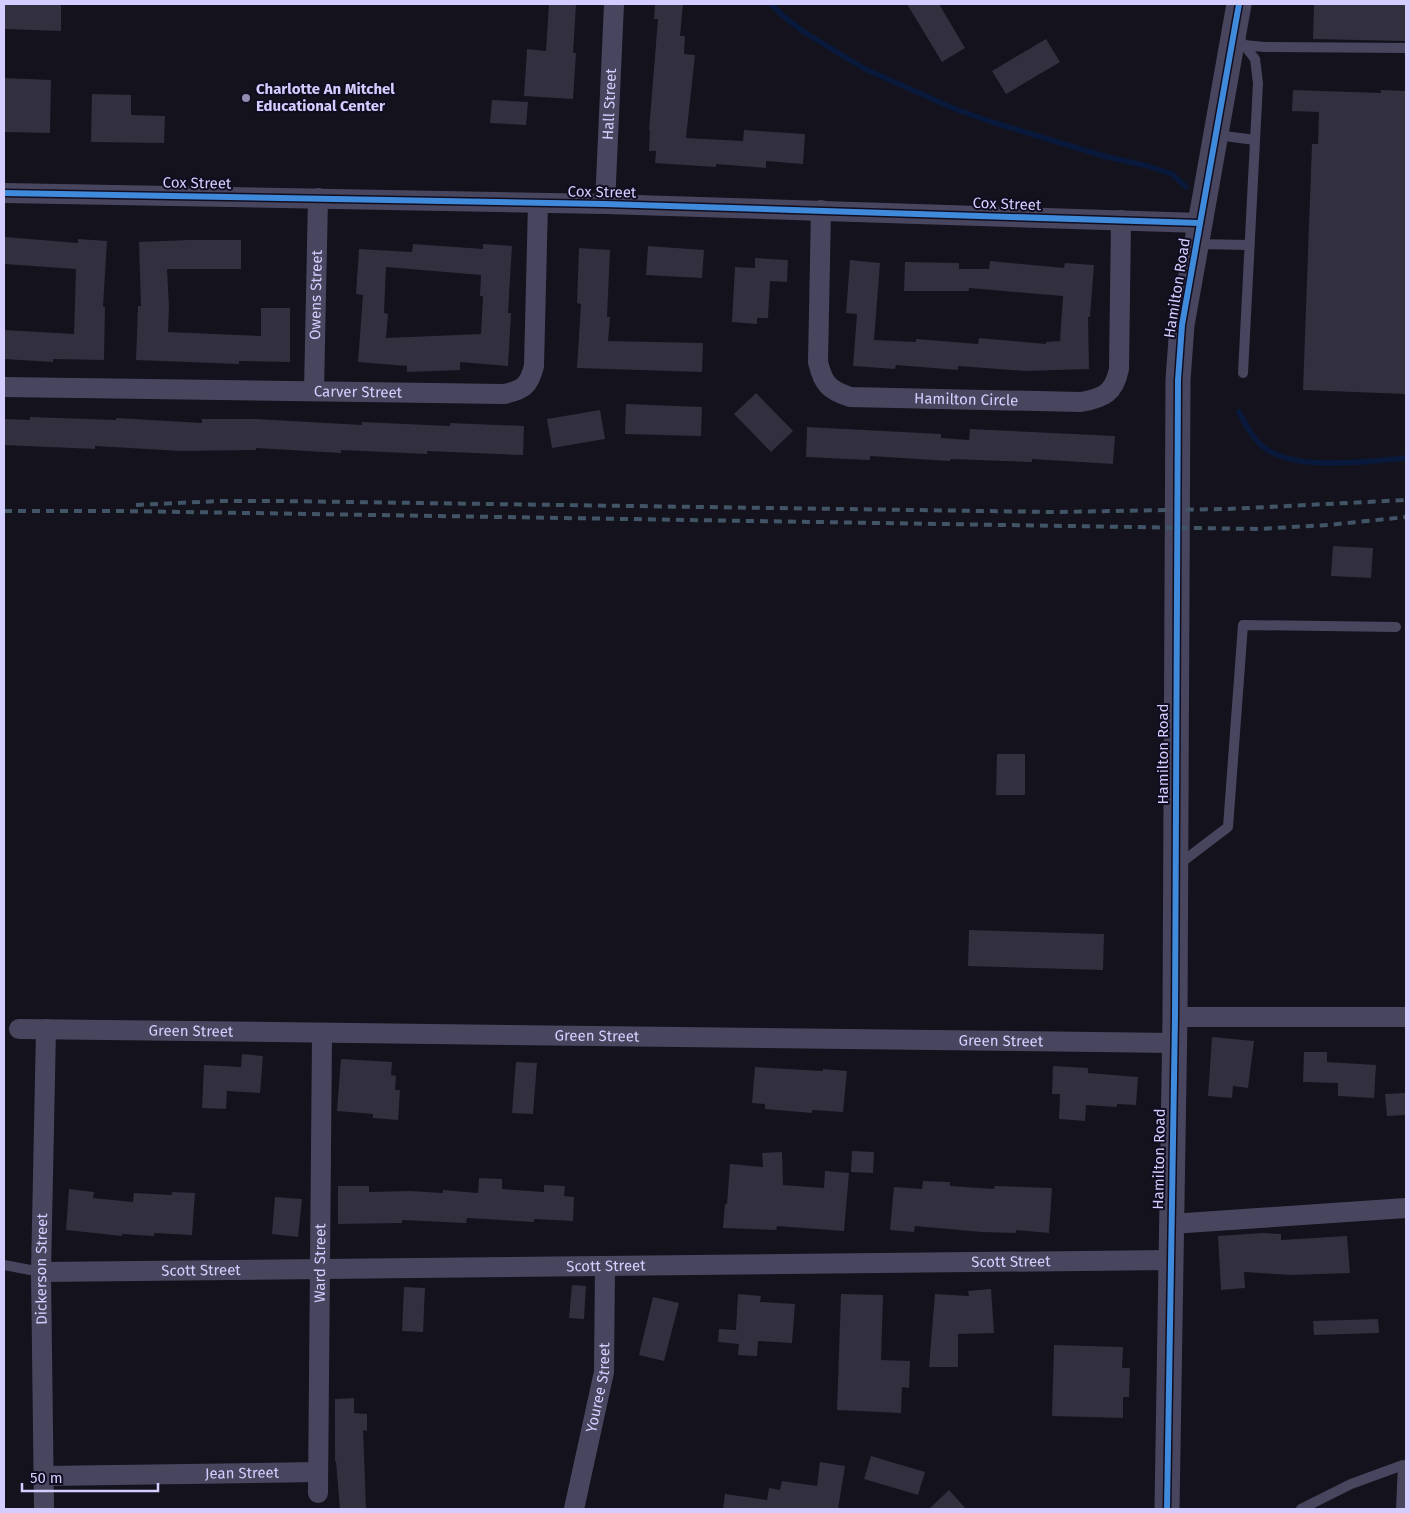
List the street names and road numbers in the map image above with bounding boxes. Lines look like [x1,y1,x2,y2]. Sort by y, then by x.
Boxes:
street label: Hall Street [599,67,620,140]
street label: Cox Street [163,173,232,193]
street label: Cox Street [568,182,637,202]
street label: Cox Street [972,194,1042,214]
street label: Hamilton Road [1160,237,1194,339]
street label: Owens Street [306,249,326,340]
street label: Carver Street [314,382,403,402]
street label: Hamilton Circle [914,389,1019,410]
street label: Hamilton Road [1154,703,1172,805]
street label: Green Street [149,1022,234,1041]
street label: Green Street [554,1026,640,1046]
street label: Green Street [958,1031,1044,1050]
street label: Hamilton Road [1149,1108,1169,1210]
street label: Dickerson Street [32,1212,51,1325]
street label: Ward Street [311,1223,329,1303]
street label: Scott Street [971,1252,1051,1271]
street label: Scott Street [566,1257,646,1275]
street label: Scott Street [161,1261,241,1280]
street label: Youree Street [582,1342,613,1434]
street label: Jean Street [205,1464,280,1483]

